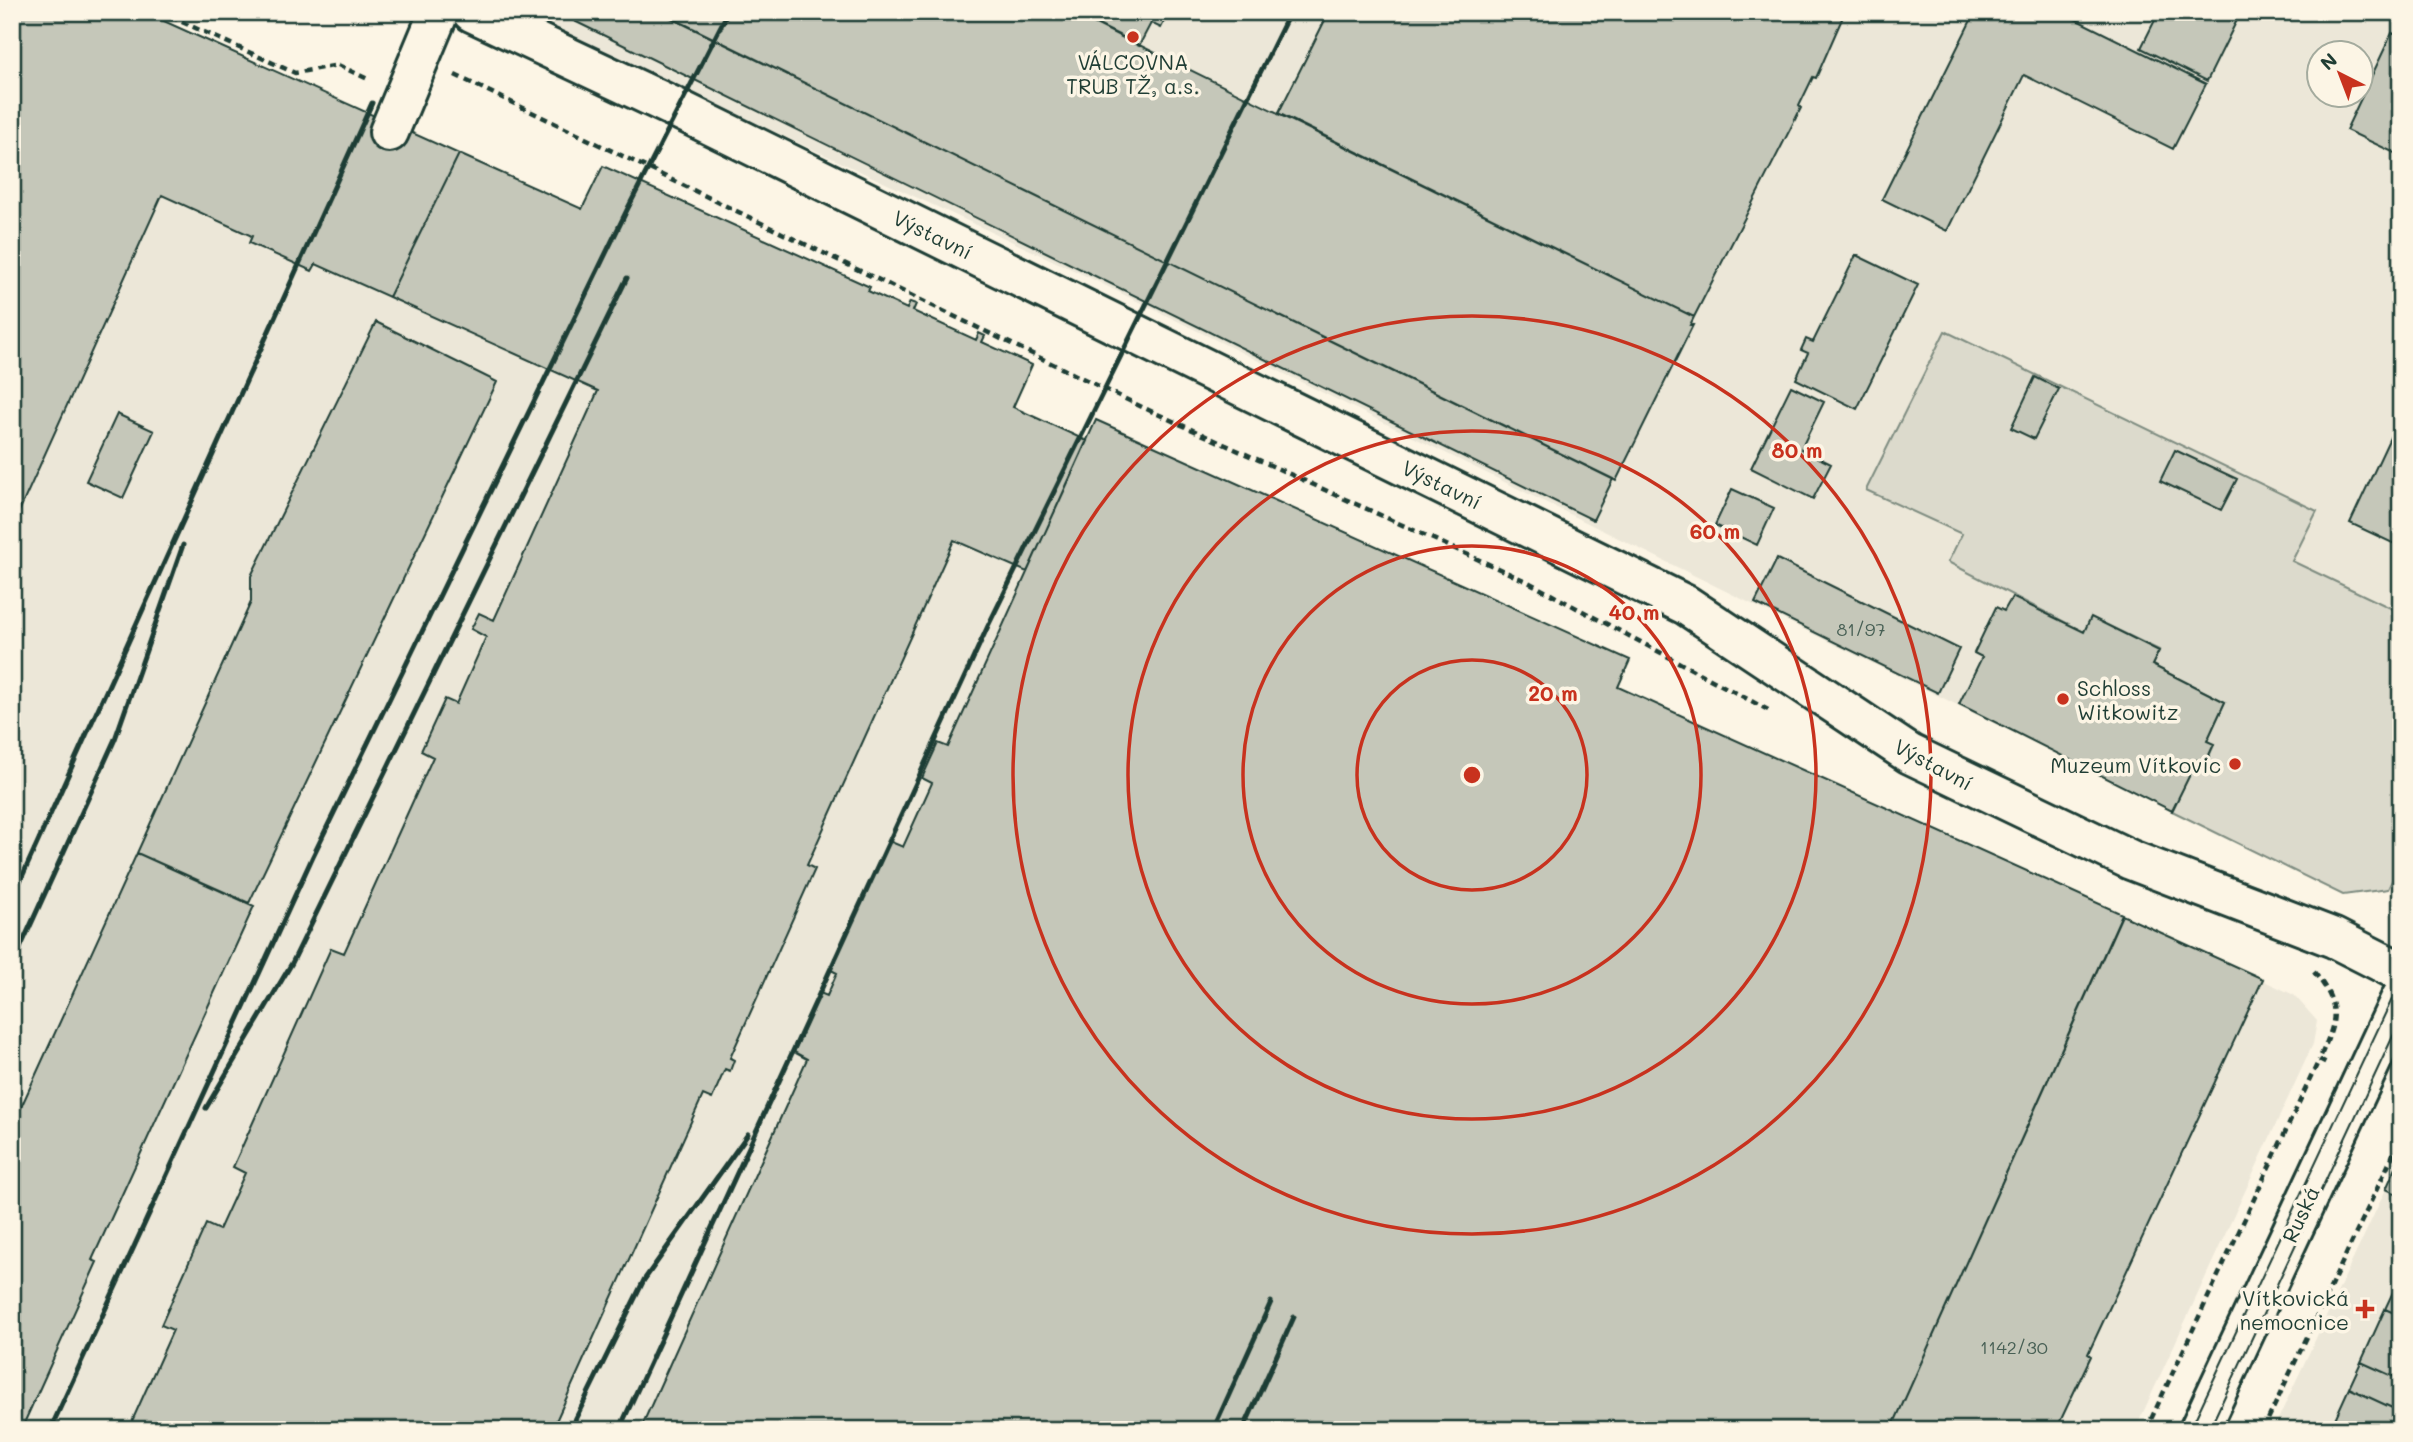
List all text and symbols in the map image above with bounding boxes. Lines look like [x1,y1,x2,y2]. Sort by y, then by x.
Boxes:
marker: VÁLCOVNA TRUB TŽ, a.s. [1125,29,1141,45]
north arrow [2304,38,2374,108]
text: N [2315,47,2342,75]
place label: VÁLCOVNA TRUB TŽ, a.s. [1066,48,1200,99]
street label: Výstavní [889,203,977,265]
text: 80 m [1772,436,1822,463]
street label: Výstavní [1398,453,1486,515]
text: 60 m [1690,517,1740,544]
text: 40 m [1608,598,1660,625]
house number: 81/97 [1836,617,1886,641]
place label: Schloss Witkowitz [2077,674,2178,725]
text: 20 m [1528,679,1578,706]
marker: Schloss Witkowitz [2055,691,2071,707]
street label: Výstavní [1890,732,1978,796]
place label: Muzeum Vítkovic [2050,751,2221,778]
marker: Muzeum Vítkovic [2227,756,2243,772]
centre of rings [1460,763,1484,787]
street label: Ruská [2275,1181,2325,1247]
place label: Vítkovická nemocnice [2239,1284,2349,1335]
marker: Vítkovická nemocnice [2355,1299,2375,1319]
house number: 1142/30 [1980,1335,2048,1359]

